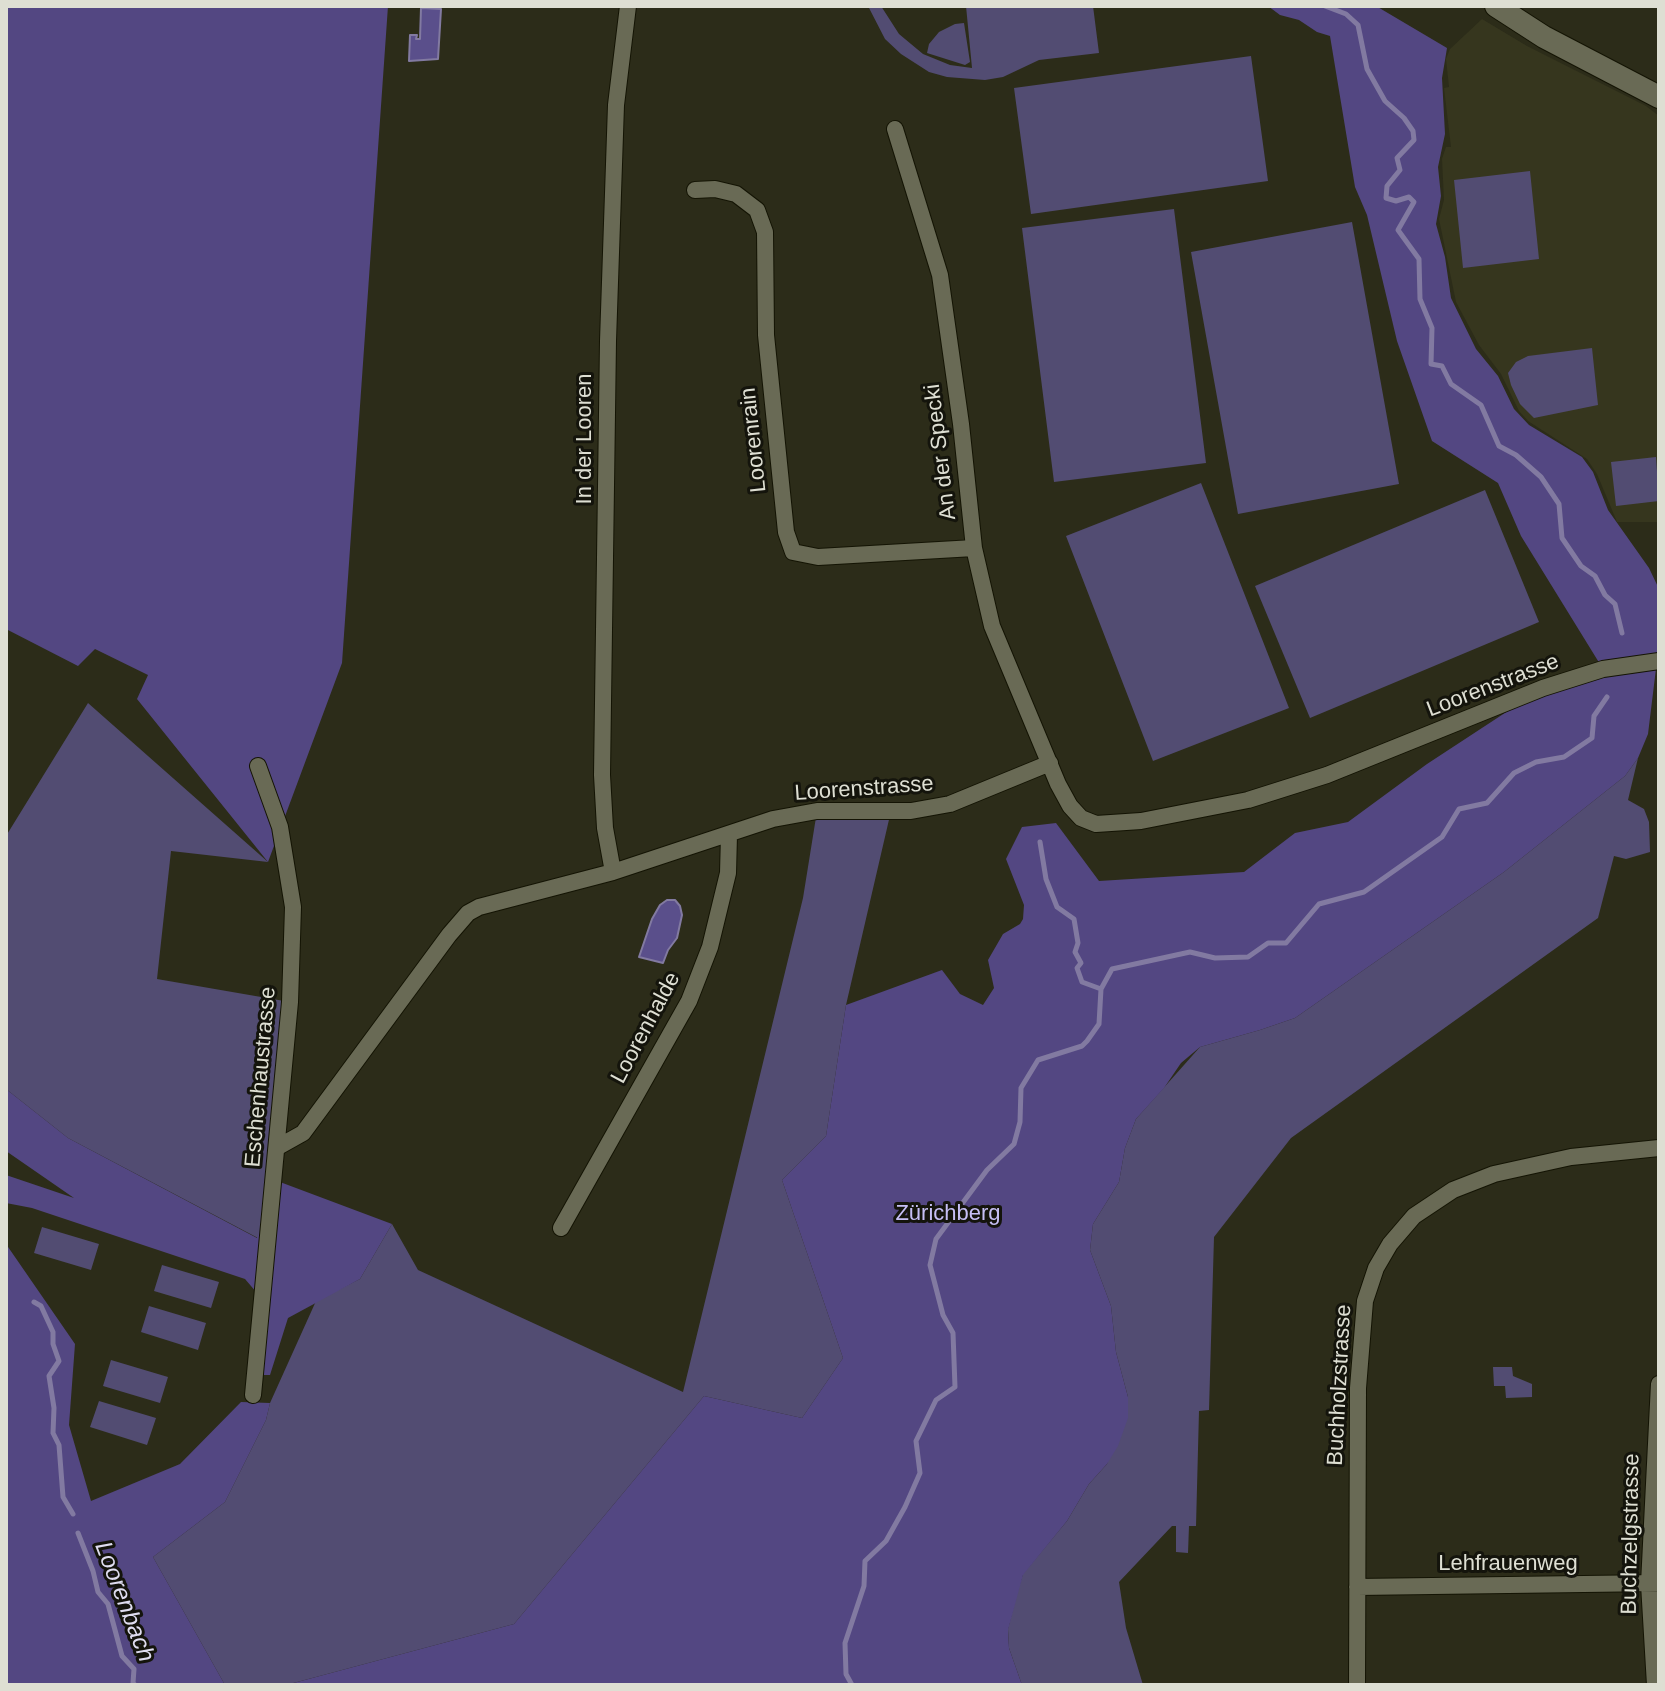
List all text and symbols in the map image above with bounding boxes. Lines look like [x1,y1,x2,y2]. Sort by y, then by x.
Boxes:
street label: In der Looren [572,374,598,504]
street label: An der Specki [920,382,962,522]
street label: Loorenrain [735,386,773,494]
street label: Loorenstrasse [1423,649,1563,723]
street label: Loorenstrasse [794,771,934,807]
street label: Loorenhalde [606,968,686,1088]
street label: Eschenhaustrasse [240,986,282,1168]
park label: Zürichberg [895,1201,1001,1227]
street label: Buchholzstrasse [1323,1304,1357,1466]
street label: Buchzelgstrasse [1616,1453,1646,1615]
water label: Loorenbach [88,1538,160,1666]
street label: Lehfrauenweg [1438,1551,1578,1577]

